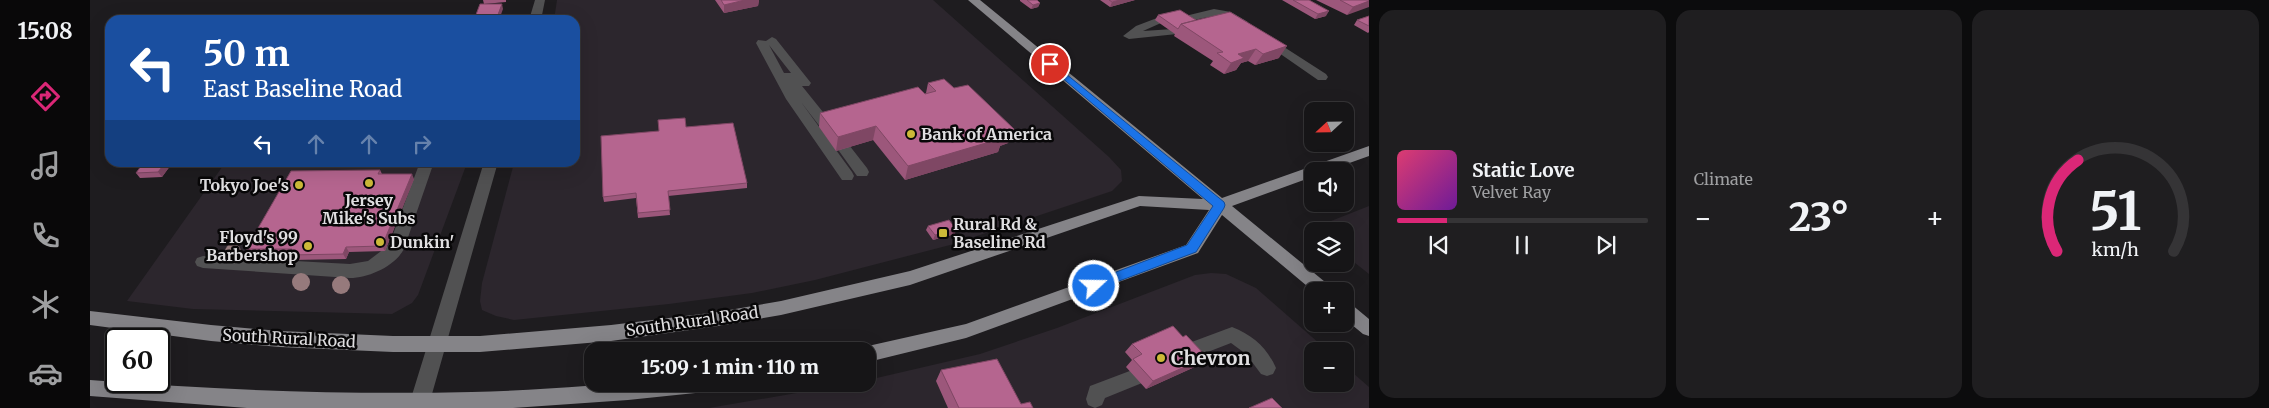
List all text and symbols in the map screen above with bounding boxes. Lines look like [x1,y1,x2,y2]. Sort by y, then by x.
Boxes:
text: 15:08 [17,17,73,45]
text: 50 m [203,32,290,76]
icon: left [120,35,185,100]
pin [1029,43,1071,85]
icon: arrive [1036,50,1064,78]
text: East Baseline Road [203,75,402,103]
icon: directions [28,79,63,114]
north arrow [1304,102,1354,152]
map controls [1304,102,1354,392]
place label: Bank of America [921,124,1052,144]
marker: Bank of America [905,128,917,140]
icon: left [249,130,277,158]
icon: ahead [302,130,330,158]
icon: ahead [355,130,383,158]
icon: right [408,130,436,158]
icon: music [28,148,63,183]
text: Static Love [1472,158,1575,182]
button: sound [1304,162,1354,212]
text: Climate [1694,169,1753,189]
place label: Tokyo Joe's [200,175,289,195]
marker: Jersey Mike's Subs [363,177,375,189]
marker: Tokyo Joe's [293,179,305,191]
text: 51 [2090,179,2142,244]
text: Velvet Ray [1472,182,1551,202]
place label: Jersey Mike's Subs [322,190,416,228]
text: 23° [1789,194,1849,241]
text: − [1694,200,1712,236]
text: + [1926,200,1944,236]
place label: Rural Rd & Baseline Rd [953,214,1046,252]
icon: phone [28,218,63,253]
button: layers [1304,222,1354,272]
place label: Floyd's 99 Barbershop [206,227,298,265]
marker: Rural Rd & Baseline Rd [937,227,949,239]
icon: previous [1425,231,1453,259]
icon: pause [1508,231,1536,259]
icon: next [1592,231,1620,259]
place label: Dunkin' [390,232,454,252]
marker: Dunkin' [374,236,386,248]
text: km/h [2092,238,2139,261]
marker: Floyd's 99 Barbershop [302,240,314,252]
position arrow [1067,259,1119,311]
button: + [1304,282,1354,332]
icon: climate [28,287,63,322]
street label: South Rural Road [624,302,760,340]
street label: South Rural Road [222,325,357,351]
speed limit sign: 60 [105,328,170,393]
button: − [1304,342,1354,392]
place label: Chevron [1171,346,1250,370]
marker: Chevron [1155,352,1167,364]
text: 15:09 · 1 min · 110 m [641,355,819,379]
icon: car [28,356,63,391]

